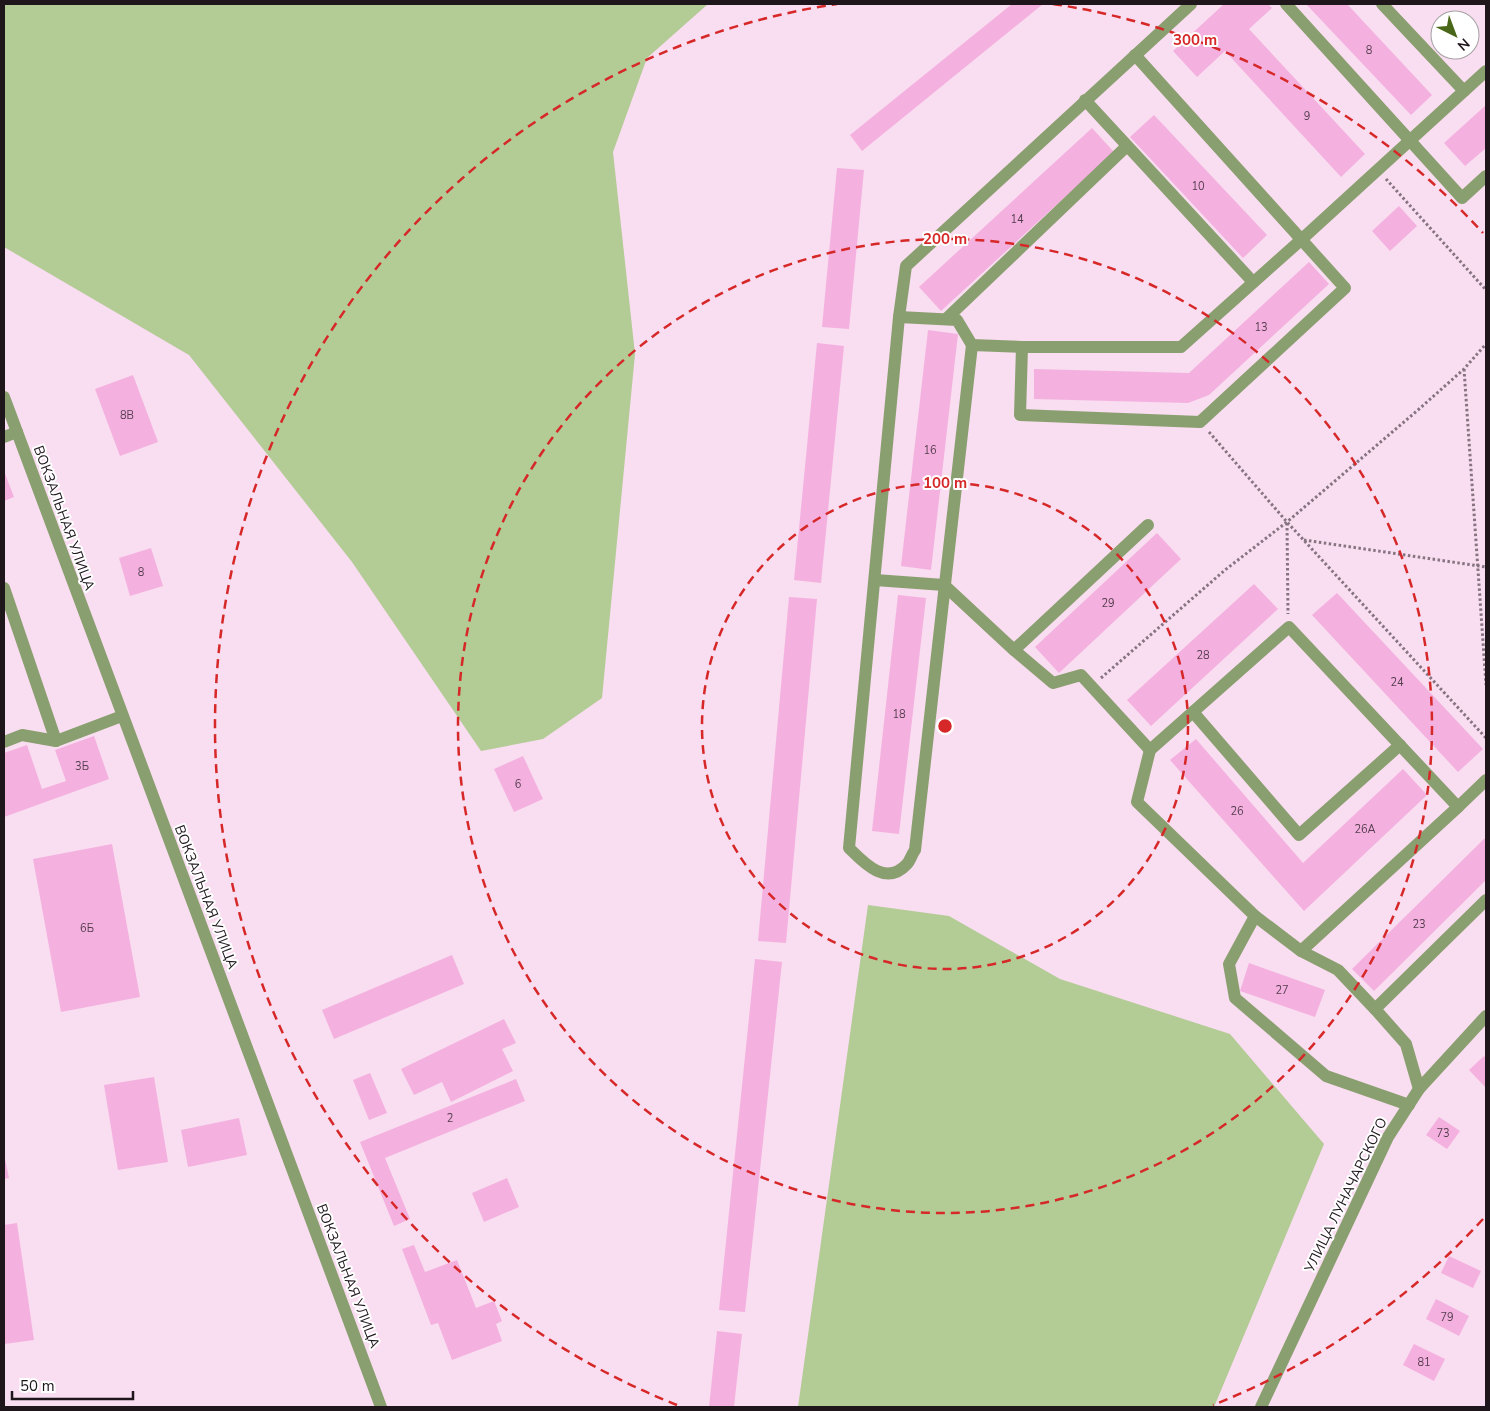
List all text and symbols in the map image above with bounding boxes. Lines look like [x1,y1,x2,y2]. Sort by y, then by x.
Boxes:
north arrow [1430,10,1480,60]
text: 300 m [1173,30,1217,50]
text: N [1453,34,1474,55]
house number: 8 [1366,43,1373,58]
house number: 9 [1304,109,1310,124]
house number: 10 [1191,179,1205,194]
house number: 14 [1010,212,1024,227]
text: 200 m [923,229,967,249]
house number: 13 [1254,320,1268,335]
house number: 8В [120,408,134,423]
street label: ВОКЗАЛЬНАЯ УЛИЦА [29,443,99,593]
house number: 16 [923,443,937,458]
text: 100 m [923,473,967,493]
house number: 8 [138,565,145,580]
house number: 29 [1101,596,1115,611]
house number: 28 [1196,648,1210,663]
house number: 24 [1390,675,1404,690]
house number: 18 [892,707,906,722]
centre of rings [936,717,954,735]
house number: 3Б [75,759,89,774]
house number: 6 [515,777,522,792]
house number: 26 [1230,804,1244,819]
street label: ВОКЗАЛЬНАЯ УЛИЦА [170,822,242,972]
house number: 26А [1354,822,1376,837]
house number: 23 [1412,917,1426,932]
house number: 6Б [80,921,94,936]
house number: 27 [1275,983,1289,998]
house number: 2 [447,1111,453,1126]
street label: УЛИЦА ЛУНАЧАРСКОГО [1300,1114,1392,1276]
house number: 73 [1436,1126,1450,1141]
street label: ВОКЗАЛЬНАЯ УЛИЦА [312,1201,384,1351]
house number: 79 [1440,1310,1454,1325]
house number: 81 [1417,1355,1431,1370]
scale bar [12,1368,134,1400]
text: 50 m [20,1376,55,1396]

